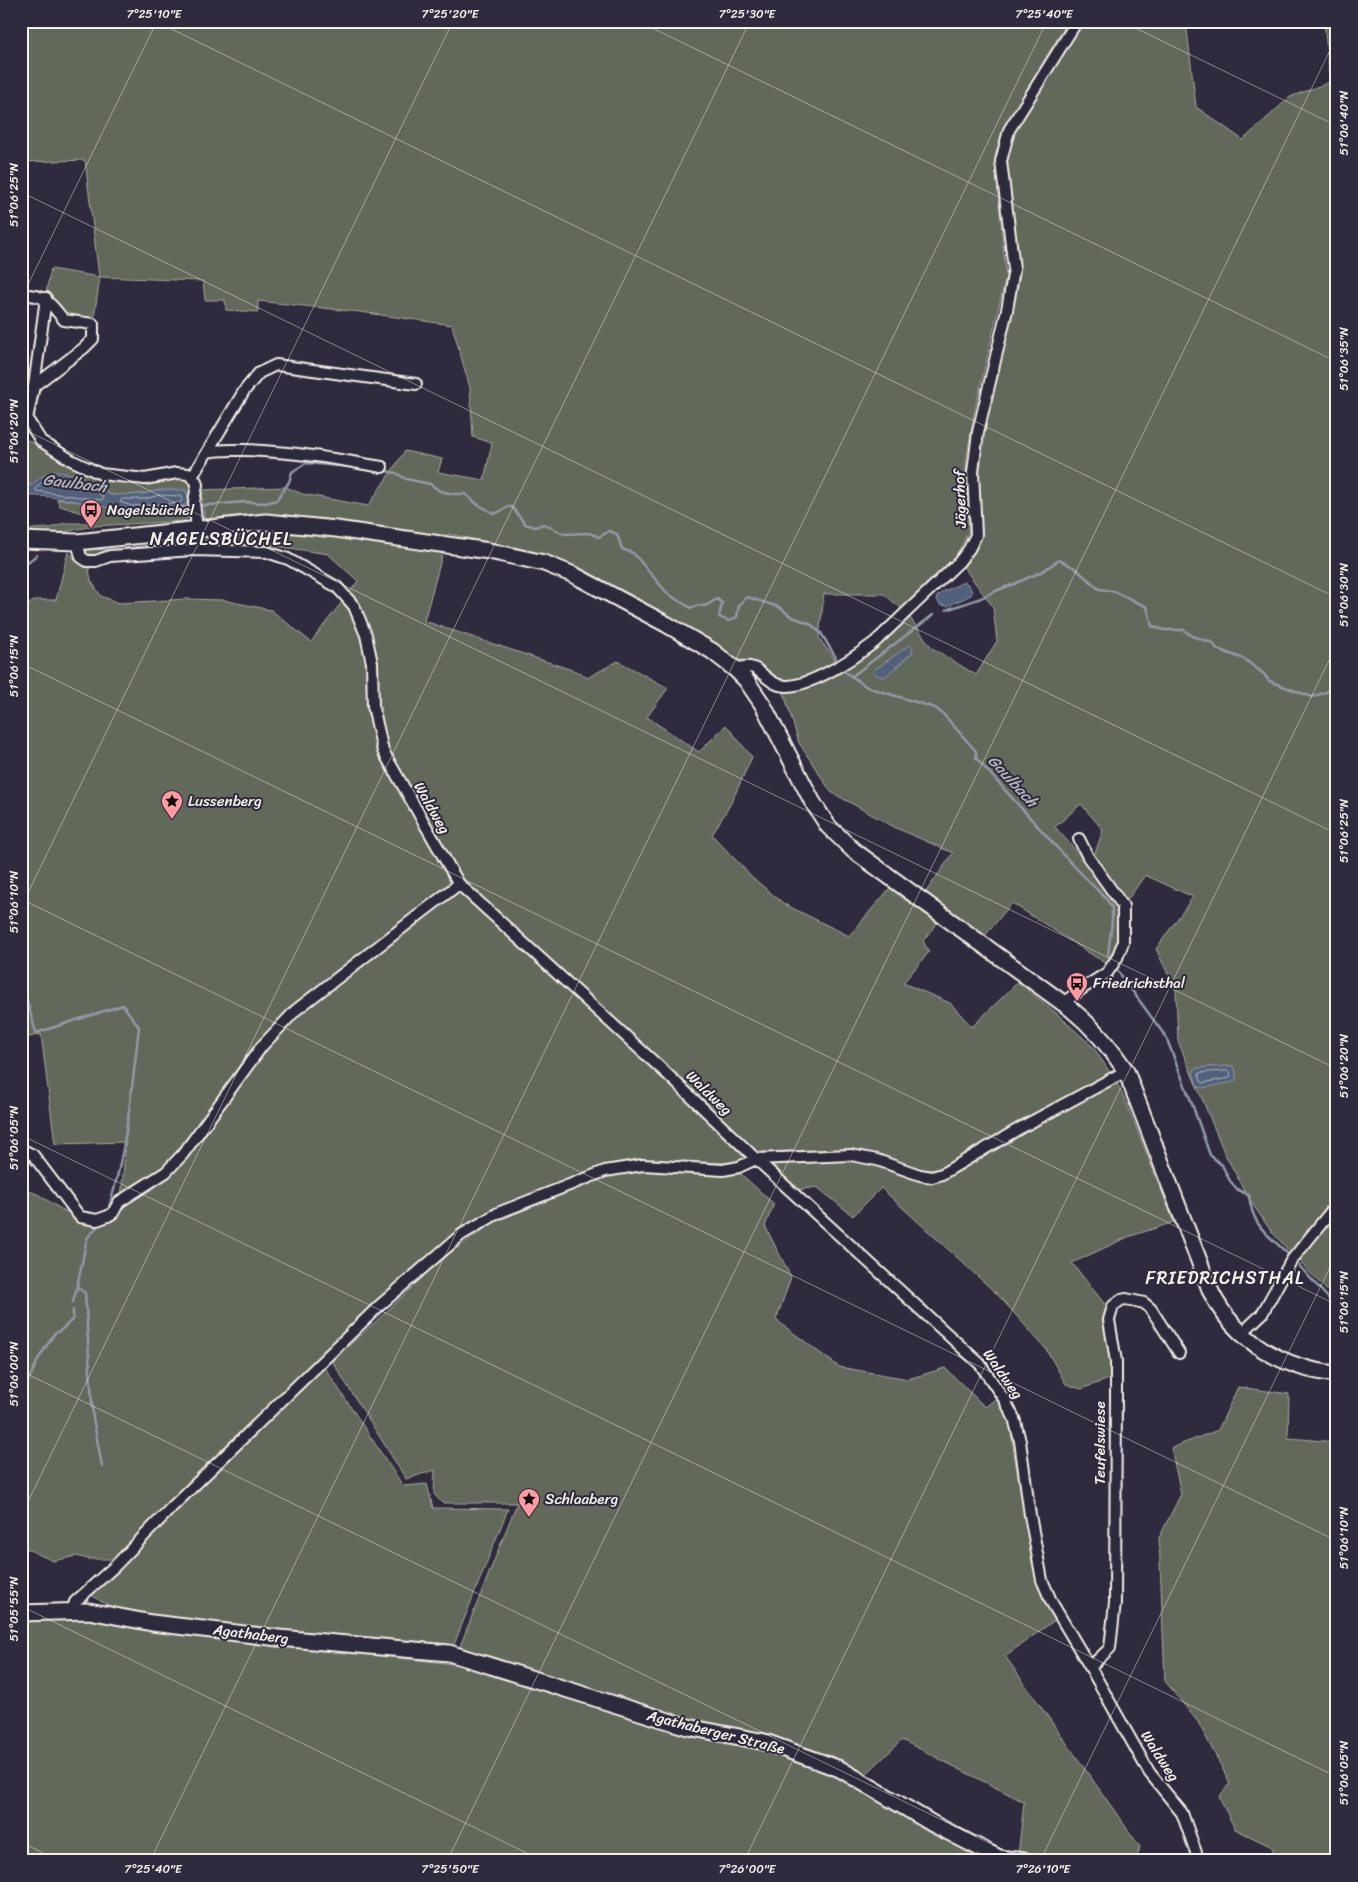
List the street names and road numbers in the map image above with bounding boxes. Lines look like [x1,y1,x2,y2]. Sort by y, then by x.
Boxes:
street label: Jägerhof [946,467,974,530]
street label: Waldweg [407,777,458,840]
street label: Waldweg [679,1064,739,1122]
street label: Waldweg [976,1343,1030,1405]
street label: Teufelswiese [1087,1401,1113,1485]
street label: Agathaberg [211,1616,290,1652]
street label: Agathaberger Straße [643,1702,788,1762]
street label: Waldweg [1134,1725,1187,1787]

